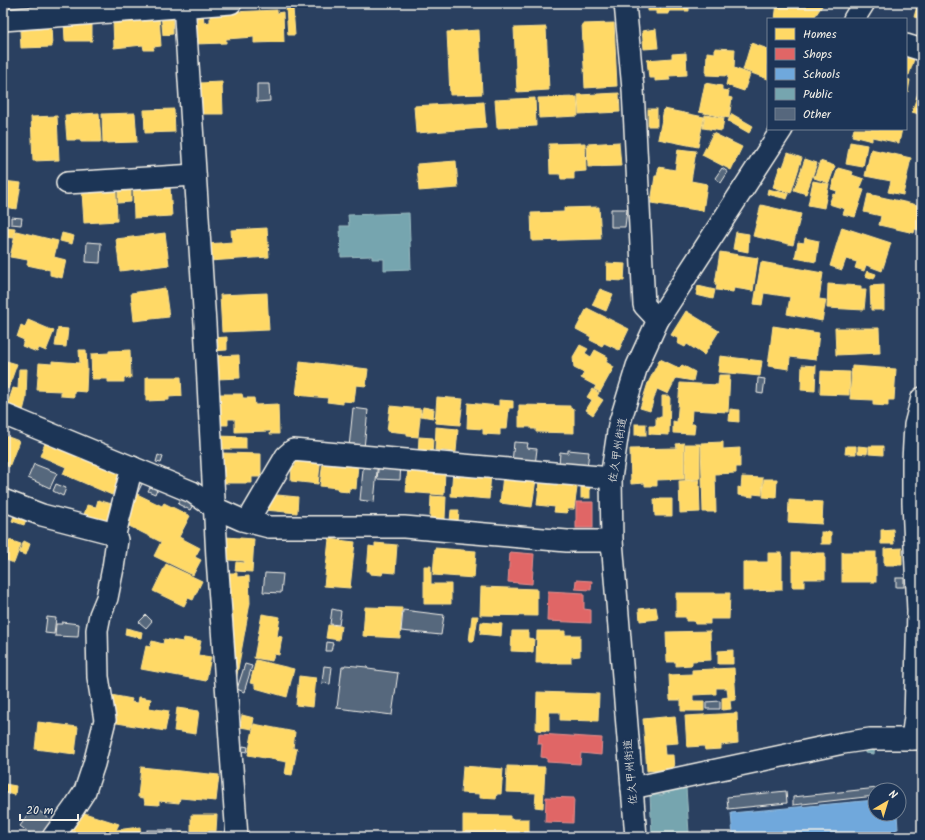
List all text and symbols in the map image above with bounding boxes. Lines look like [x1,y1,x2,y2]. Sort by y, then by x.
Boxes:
legend [767,18,907,130]
text: Homes [803,25,837,44]
text: Shops [803,45,832,64]
text: Schools [803,65,840,84]
text: Public [803,85,833,104]
text: Other [803,105,832,124]
street label: 佐久甲州街道 [604,416,632,484]
street label: 佐久甲州街道 [619,738,643,806]
north arrow [867,782,907,822]
text: N [884,786,901,804]
scale bar [20,796,78,822]
text: 20 m [26,801,54,820]

